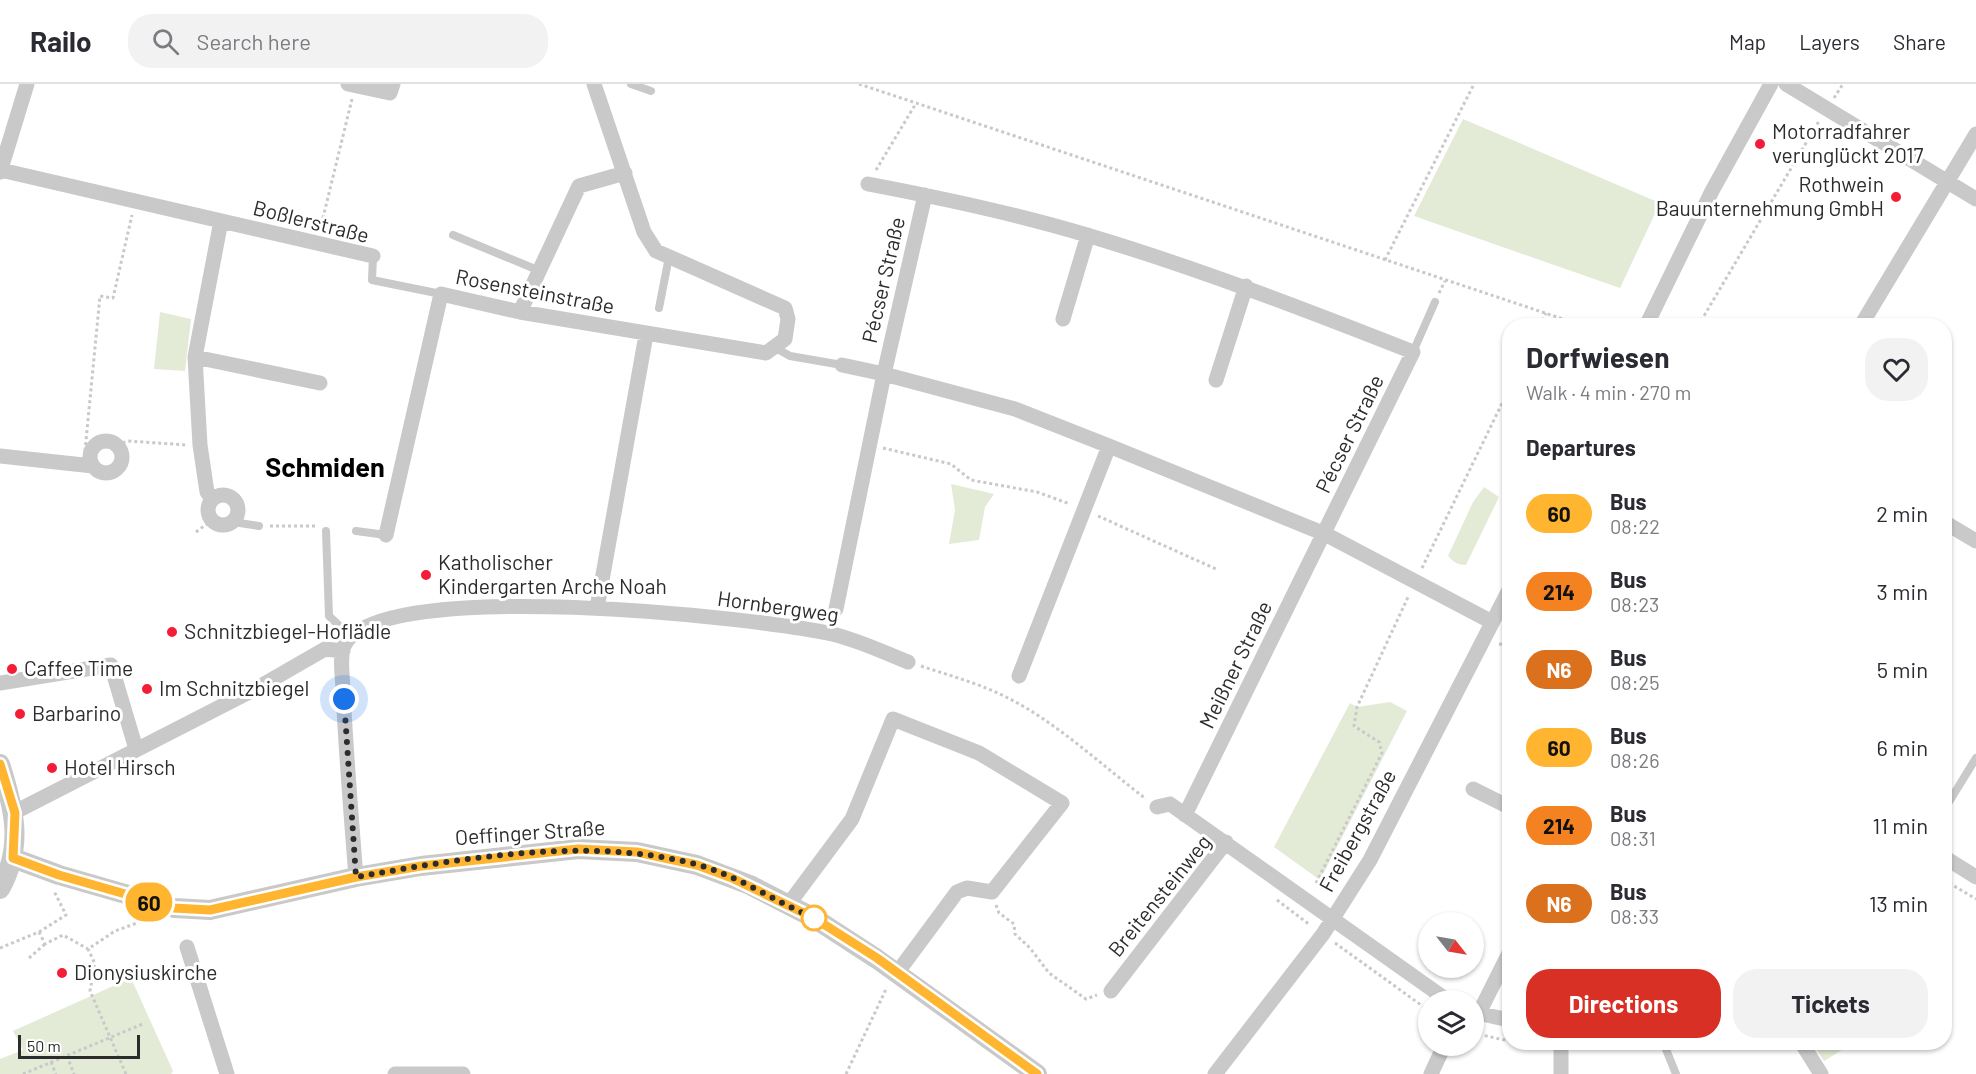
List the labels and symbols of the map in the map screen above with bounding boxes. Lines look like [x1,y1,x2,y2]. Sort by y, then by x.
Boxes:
place label: Motorradfahrer verunglückt 2017 [1772,118,1924,167]
marker: Motorradfahrer verunglückt 2017 [1753,137,1767,151]
place label: Rothwein Bauunternehmung GmbH [1656,171,1884,220]
marker: Rothwein Bauunternehmung GmbH [1889,190,1903,204]
street label: Boßlerstraße [251,194,372,247]
street label: Pécser Straße [856,214,909,345]
street label: Rosensteinstraße [454,263,617,318]
street label: Pécser Straße [1309,370,1388,497]
district label: Schmiden [265,450,385,482]
place label: Katholischer Kindergarten Arche Noah [438,549,667,598]
marker: Katholischer Kindergarten Arche Noah [419,568,433,582]
street label: Hornbergweg [716,585,841,626]
street label: Meißner Straße [1193,597,1276,732]
place label: Schnitzbiegel-Hoflädle [184,618,391,643]
marker: Schnitzbiegel-Hoflädle [165,625,179,639]
place label: Caffee Time [24,655,133,680]
marker: Caffee Time [5,662,19,676]
place label: Im Schnitzbiegel [159,675,309,700]
marker: Im Schnitzbiegel [140,682,154,696]
your location [329,684,359,714]
place label: Barbarino [32,700,121,725]
marker: Barbarino [13,707,27,721]
place label: Hotel Hirsch [64,754,176,779]
marker: Hotel Hirsch [45,761,59,775]
street label: Freibergstraße [1313,765,1401,896]
street label: Oeffinger Straße [454,814,606,849]
street label: Breitensteinweg [1102,829,1216,961]
line badge: 60 [122,882,176,922]
unlabelled marker [801,905,827,931]
north arrow [1418,912,1484,978]
place label: Dionysiuskirche [74,959,217,984]
marker: Dionysiuskirche [55,966,69,980]
scale bar [18,1032,140,1060]

